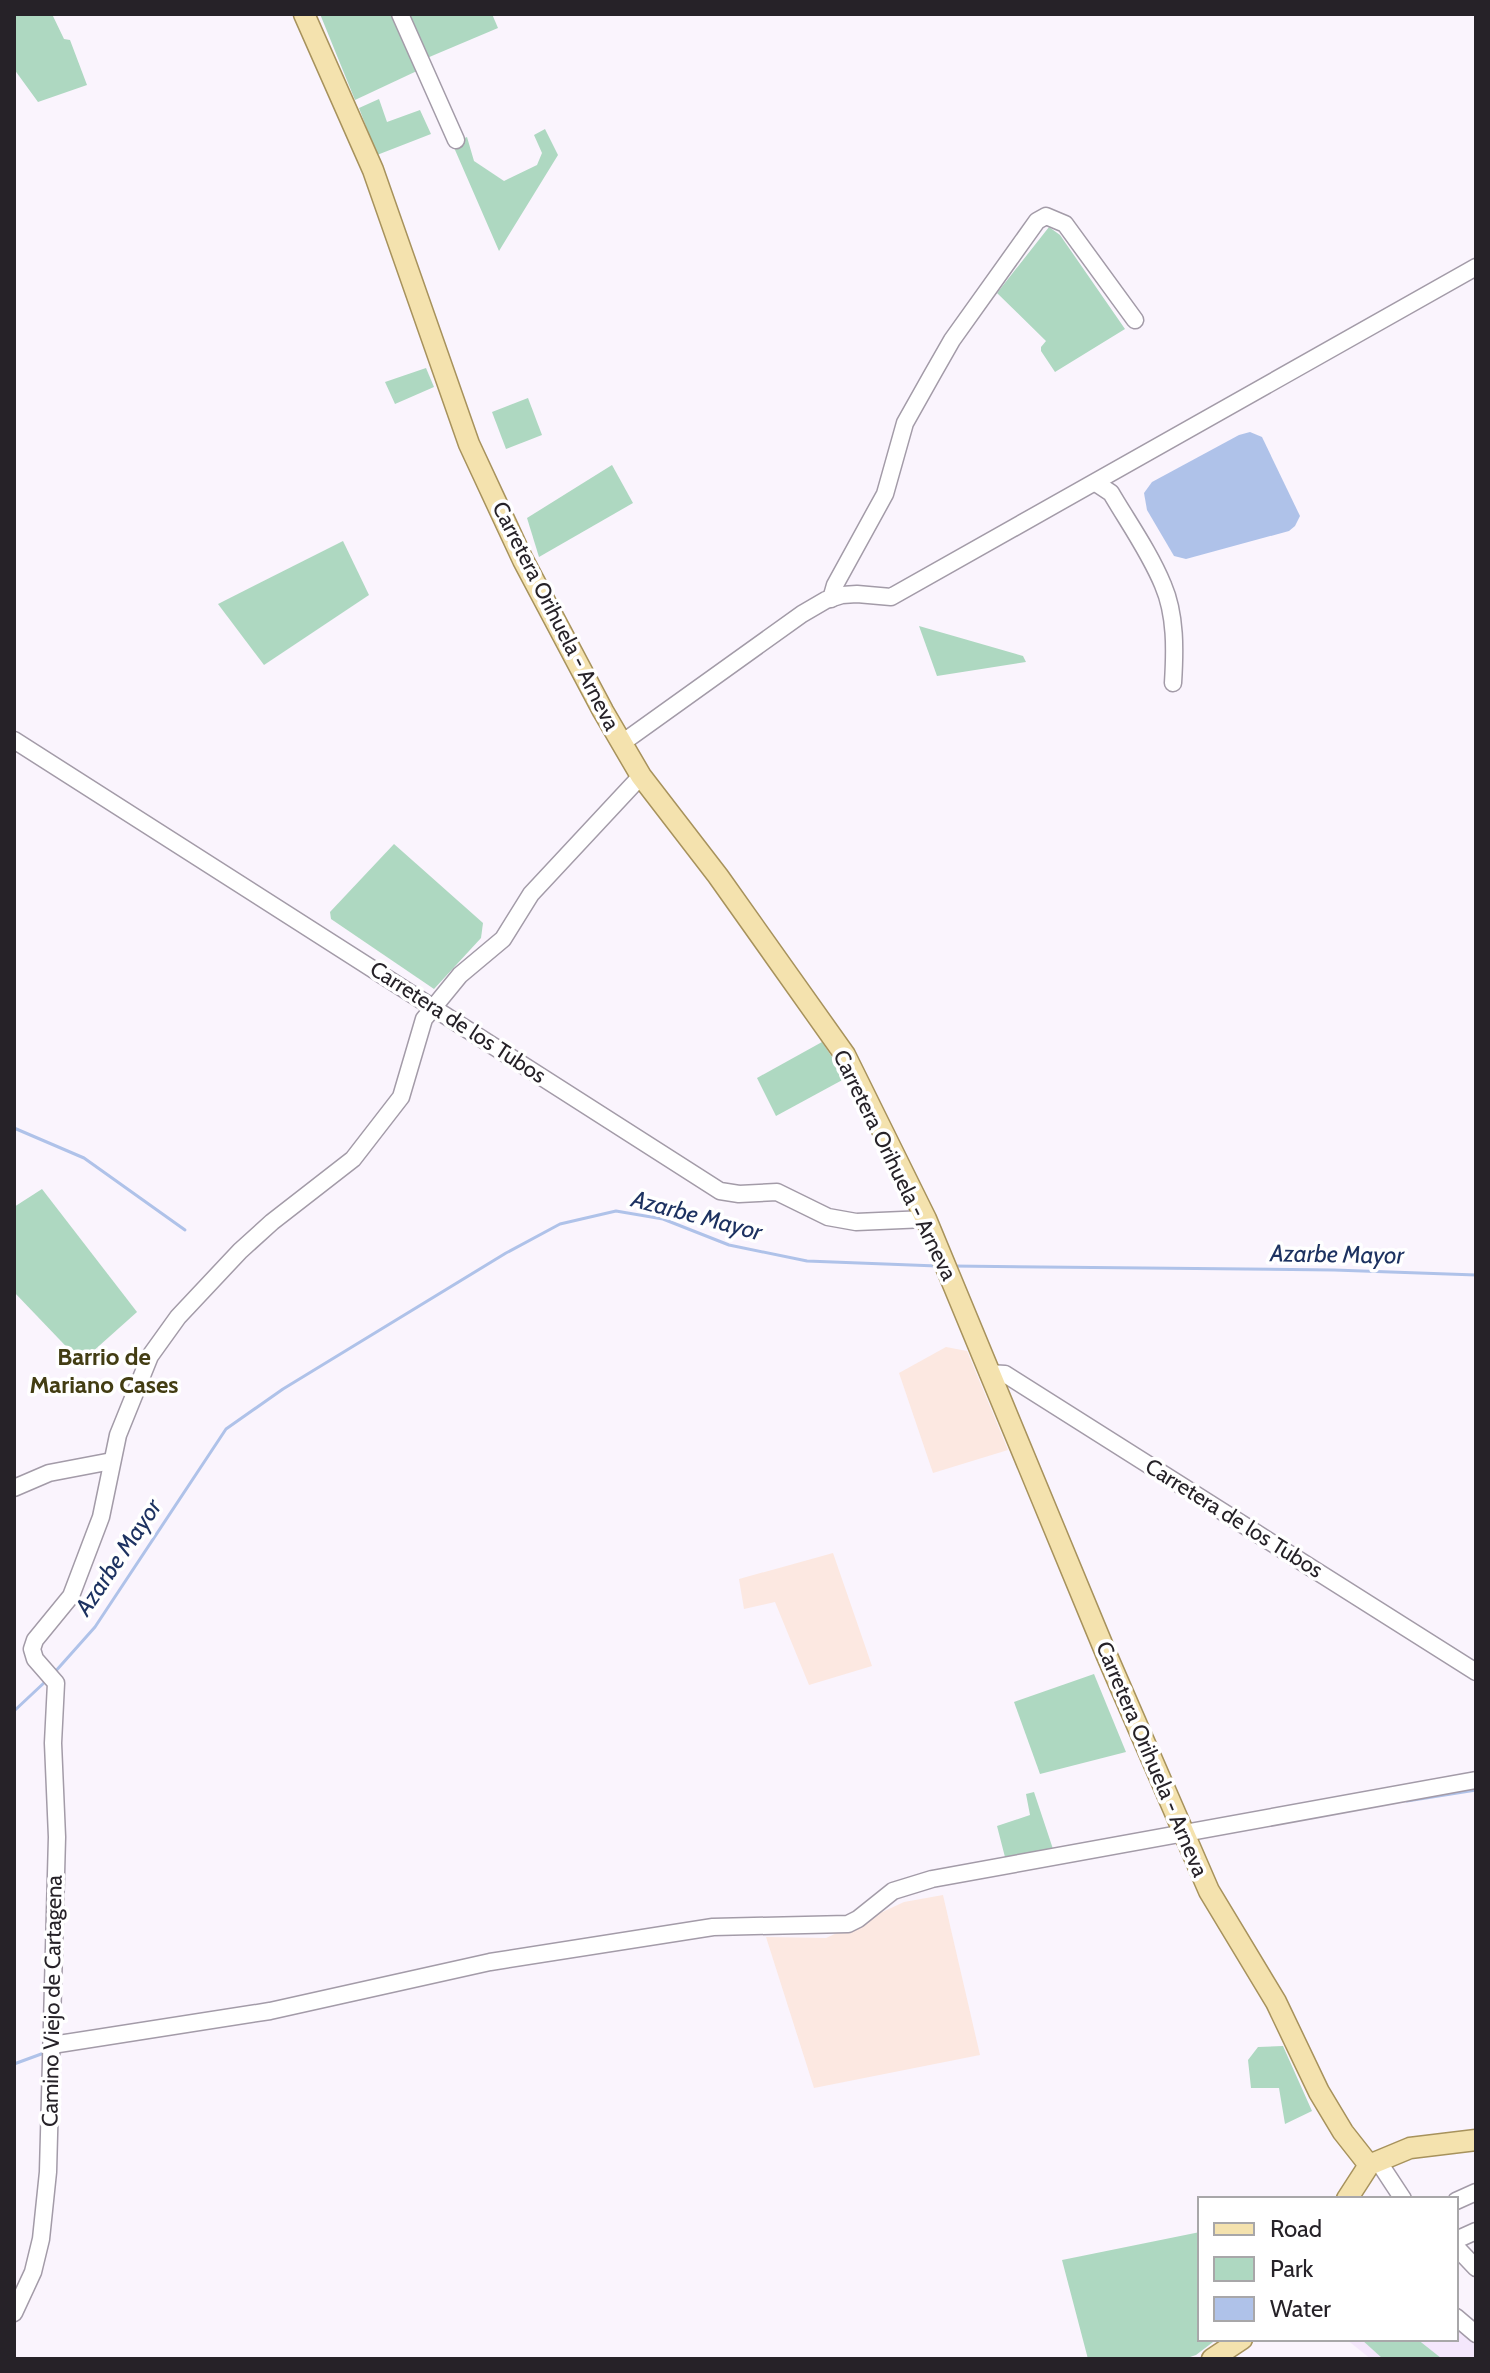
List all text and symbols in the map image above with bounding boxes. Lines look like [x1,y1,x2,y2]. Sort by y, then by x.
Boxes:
street label: Carretera Orihuela - Arneva [486,497,626,735]
street label: Carretera de los Tubos [365,955,551,1089]
street label: Carretera Orihuela - Arneva [827,1045,963,1285]
water label: Azarbe Mayor [628,1183,767,1247]
water label: Azarbe Mayor [1269,1238,1406,1270]
district label: Barrio de Mariano Cases [30,1342,179,1399]
street label: Carretera de los Tubos [1140,1452,1328,1584]
water label: Azarbe Mayor [68,1492,168,1621]
street label: Carretera Orihuela - Arneva [1090,1637,1214,1881]
street label: Camino Viejo de Cartagena [36,1874,68,2127]
legend [1198,2197,1458,2341]
text: Road [1270,2214,1322,2243]
text: Park [1270,2254,1313,2283]
text: Water [1270,2294,1331,2323]

